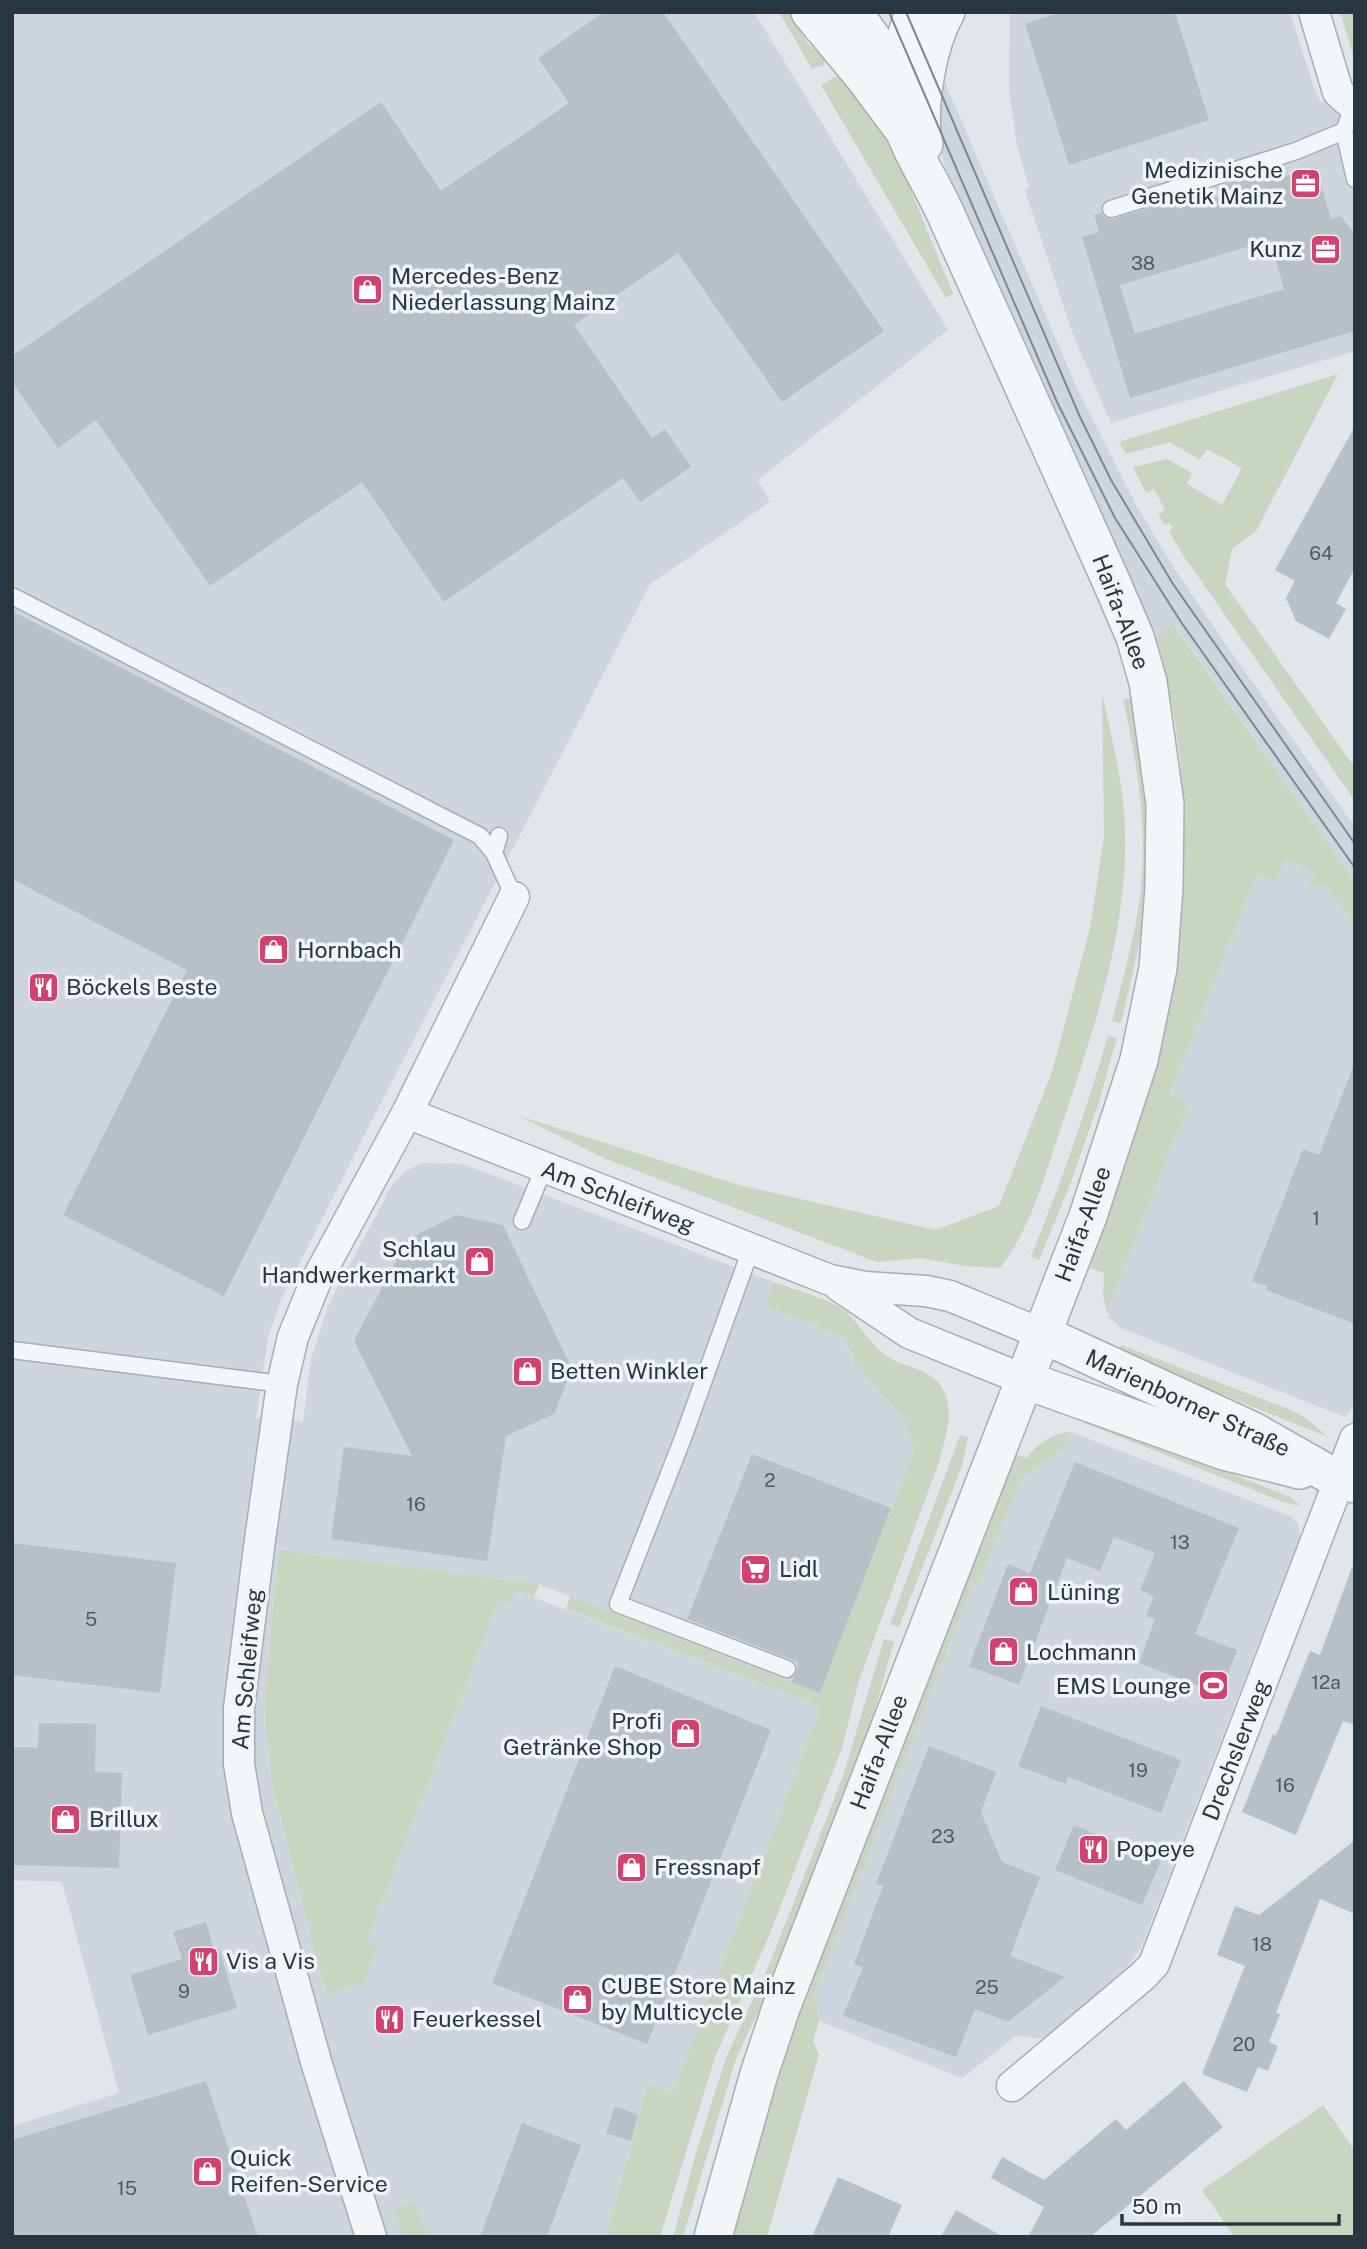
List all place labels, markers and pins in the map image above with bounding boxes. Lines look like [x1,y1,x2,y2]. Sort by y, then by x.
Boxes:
place label: Medizinische Genetik Mainz [1131,156,1283,209]
office icon: Medizinische Genetik Mainz [1289,166,1323,200]
office icon: Kunz [1308,232,1342,266]
place label: Kunz [1249,235,1302,262]
place label: Mercedes-Benz Niederlassung Mainz [391,262,615,315]
shop icon: Mercedes-Benz Niederlassung Mainz [351,272,385,306]
shop icon: Hornbach [257,933,291,967]
place label: Hornbach [297,936,402,963]
restaurant icon: Böckels Beste [26,970,60,1004]
place label: Böckels Beste [66,973,218,1000]
place label: Schlau Handwerkermarkt [262,1235,456,1288]
shop icon: Schlau Handwerkermarkt [462,1245,496,1279]
shop icon: Betten Winkler [510,1354,544,1388]
place label: Betten Winkler [550,1357,708,1384]
supermarket icon: Lidl [739,1552,773,1586]
place label: Lidl [779,1555,819,1582]
shop icon: Lüning [1007,1575,1041,1609]
place label: Lüning [1047,1578,1121,1605]
shop icon: Lochmann [986,1635,1020,1669]
place label: Lochmann [1026,1638,1137,1665]
sports icon: EMS Lounge [1197,1669,1231,1703]
place label: EMS Lounge [1056,1672,1191,1699]
place label: Profi Getränke Shop [503,1707,662,1760]
shop icon: Profi Getränke Shop [668,1717,702,1751]
shop icon: Brillux [49,1802,83,1836]
place label: Brillux [89,1805,159,1832]
restaurant icon: Popeye [1076,1832,1110,1866]
place label: Popeye [1116,1835,1195,1862]
shop icon: Fressnapf [614,1850,648,1884]
place label: Fressnapf [654,1853,761,1880]
restaurant icon: Vis a Vis [186,1944,220,1978]
place label: Vis a Vis [226,1947,315,1974]
place label: CUBE Store Mainz by Multicycle [601,1972,795,2025]
shop icon: CUBE Store Mainz by Multicycle [561,1982,595,2016]
restaurant icon: Feuerkessel [372,2002,406,2036]
place label: Feuerkessel [412,2005,542,2032]
place label: Quick Reifen-Service [230,2144,388,2197]
shop icon: Quick Reifen-Service [190,2154,224,2188]

